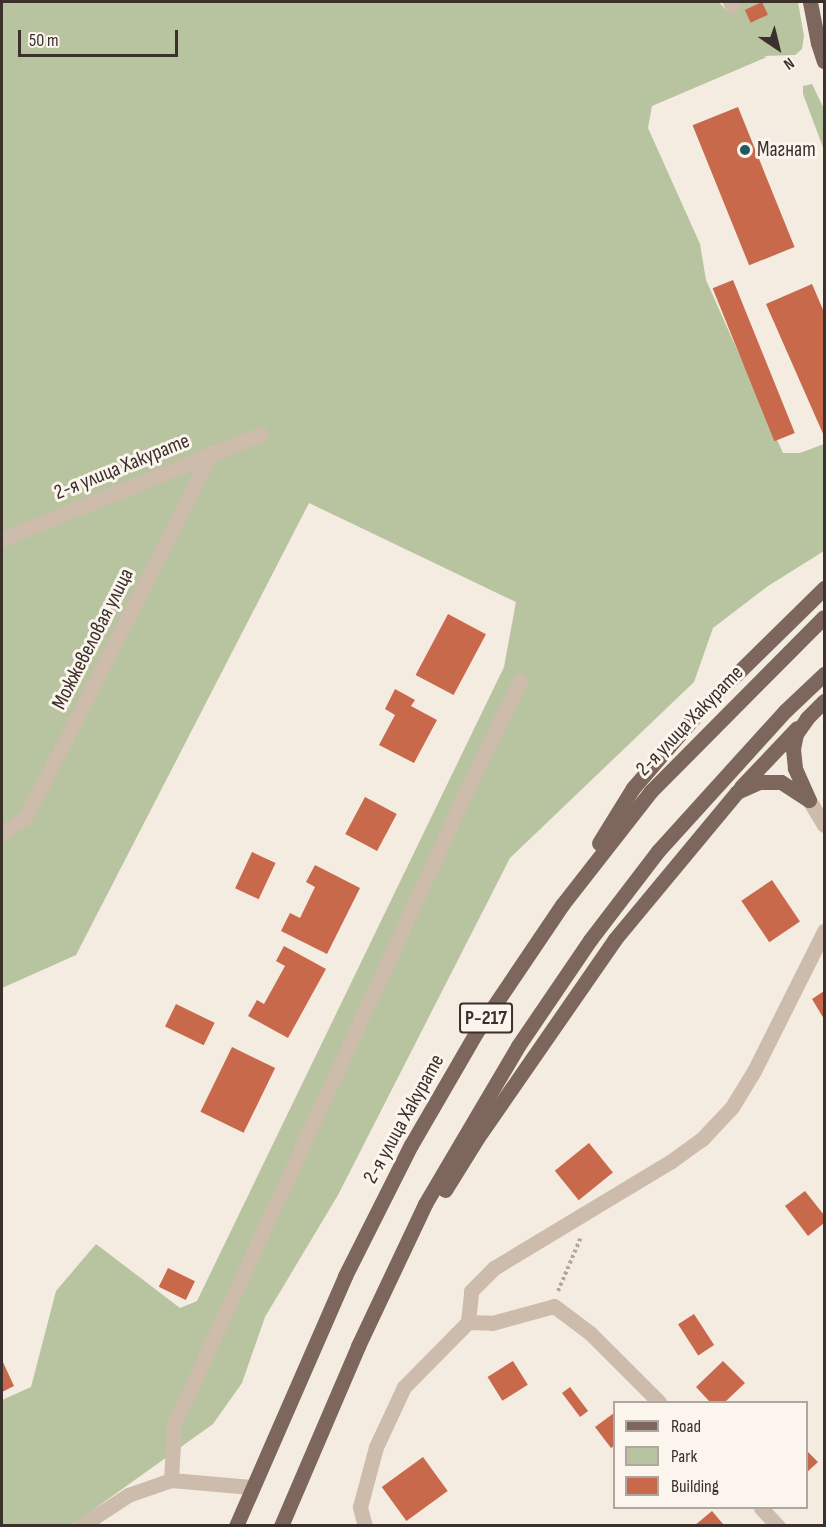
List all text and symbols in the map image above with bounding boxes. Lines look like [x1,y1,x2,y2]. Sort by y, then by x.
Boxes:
scale bar [21,18,182,56]
north arrow [748,18,808,78]
text: 50 m [29,30,59,51]
text: N [780,53,798,73]
place label: Магнат [757,137,816,163]
marker: Магнат [738,143,752,157]
street label: 2-я улица Хакурате [51,428,193,506]
street label: Можжевеловая улица [47,564,139,714]
street label: 2-я улица Хакурате [631,661,749,781]
road number: Р-217 [459,1001,513,1035]
street label: 2-я улица Хакурате [358,1050,450,1188]
legend [613,1401,808,1509]
text: Road [671,1416,701,1437]
text: Park [671,1446,697,1467]
text: Building [671,1476,719,1497]

